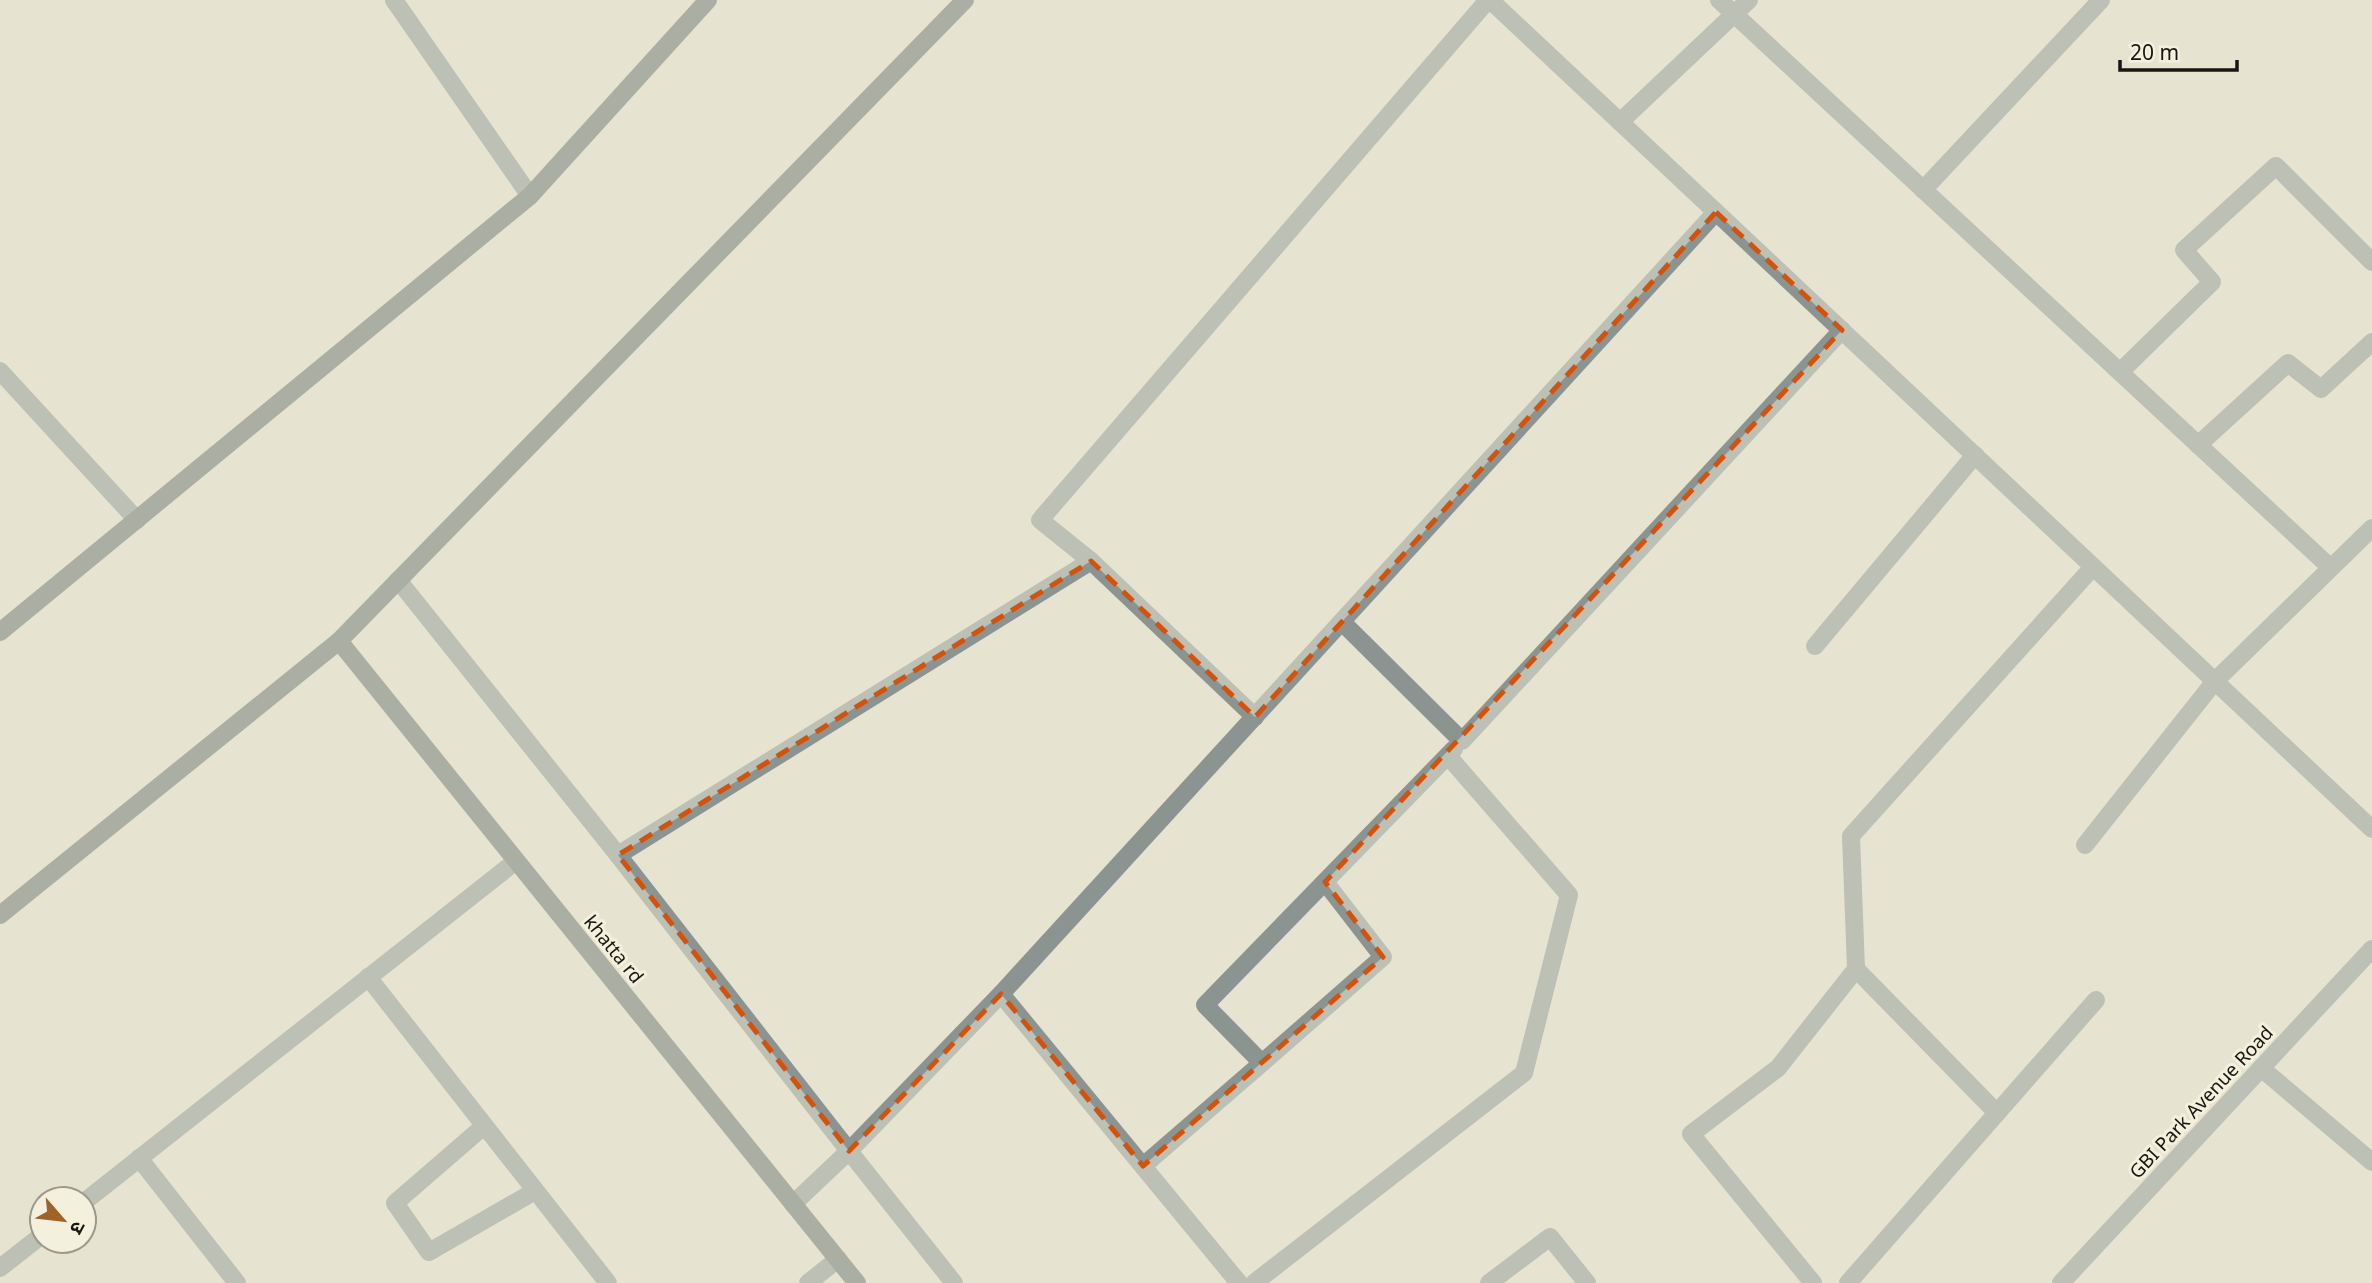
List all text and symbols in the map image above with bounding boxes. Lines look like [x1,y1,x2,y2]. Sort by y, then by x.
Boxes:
scale bar [2120,28,2237,72]
text: 20 m [2130,38,2179,66]
street label: khatta rd [578,909,650,989]
street label: GBI Park Avenue Road [2123,1020,2279,1184]
north arrow [28,1185,98,1255]
text: उ [64,1217,92,1240]

